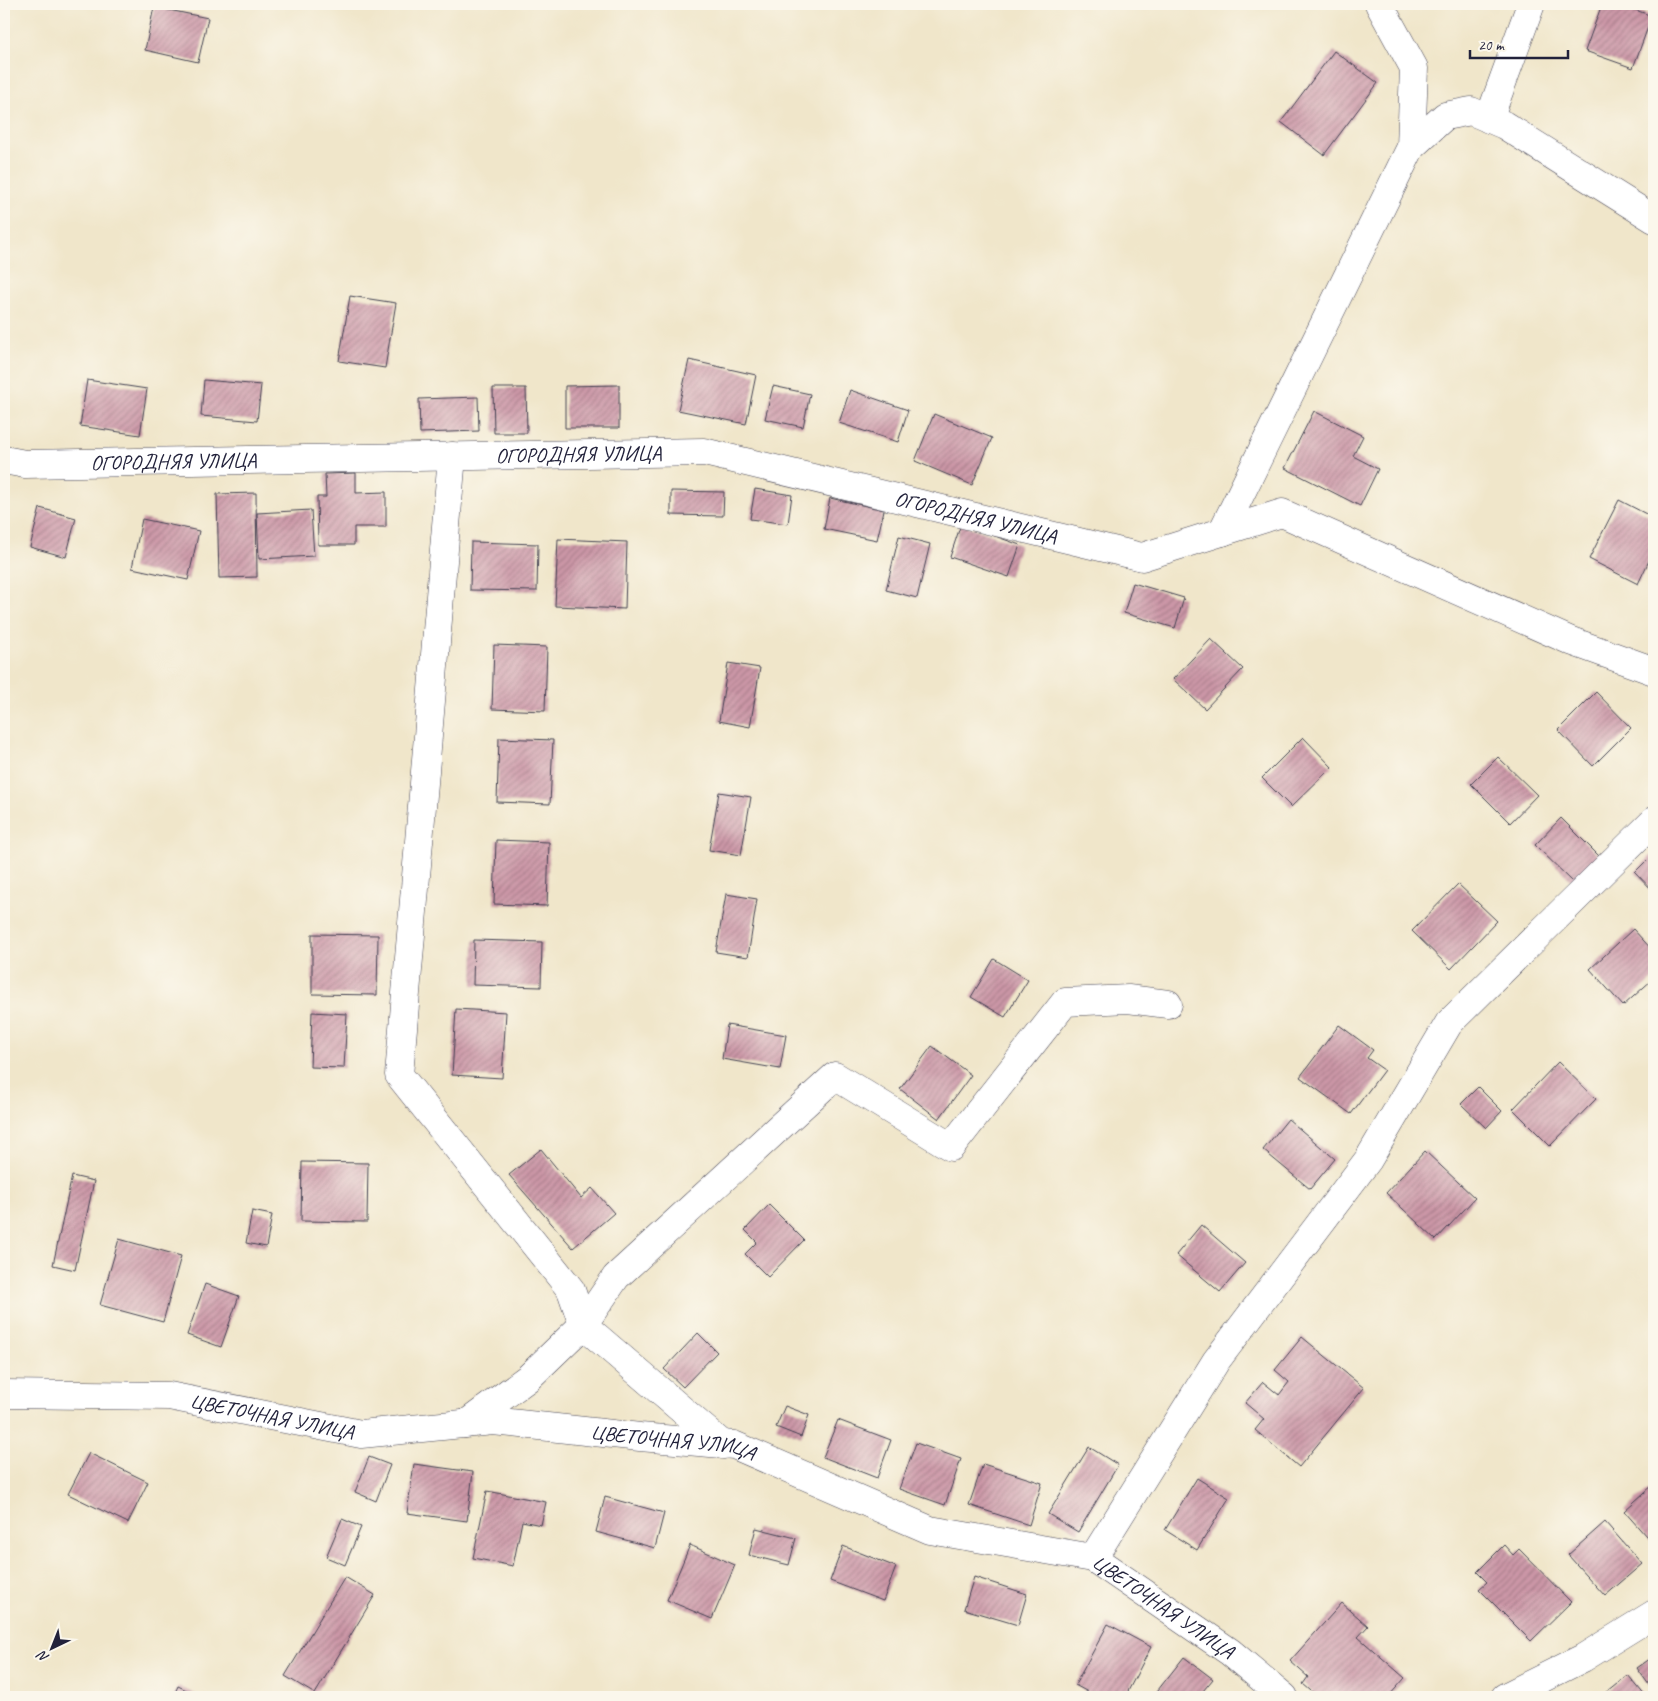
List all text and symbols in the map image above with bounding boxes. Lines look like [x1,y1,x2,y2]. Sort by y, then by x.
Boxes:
scale bar [1470,28,1568,60]
text: 20 m [1478,36,1505,55]
street label: ОГОРОДНЯЯ УЛИЦА [495,440,662,469]
street label: ОГОРОДНЯЯ УЛИЦА [90,447,257,476]
street label: ОГОРОДНЯЯ УЛИЦА [892,485,1060,549]
street label: ЦВЕТОЧНАЯ УЛИЦА [188,1387,358,1446]
street label: ЦВЕТОЧНАЯ УЛИЦА [589,1419,761,1466]
street label: ЦВЕТОЧНАЯ УЛИЦА [1087,1549,1241,1665]
north arrow [28,1624,78,1674]
text: N [33,1646,52,1666]

